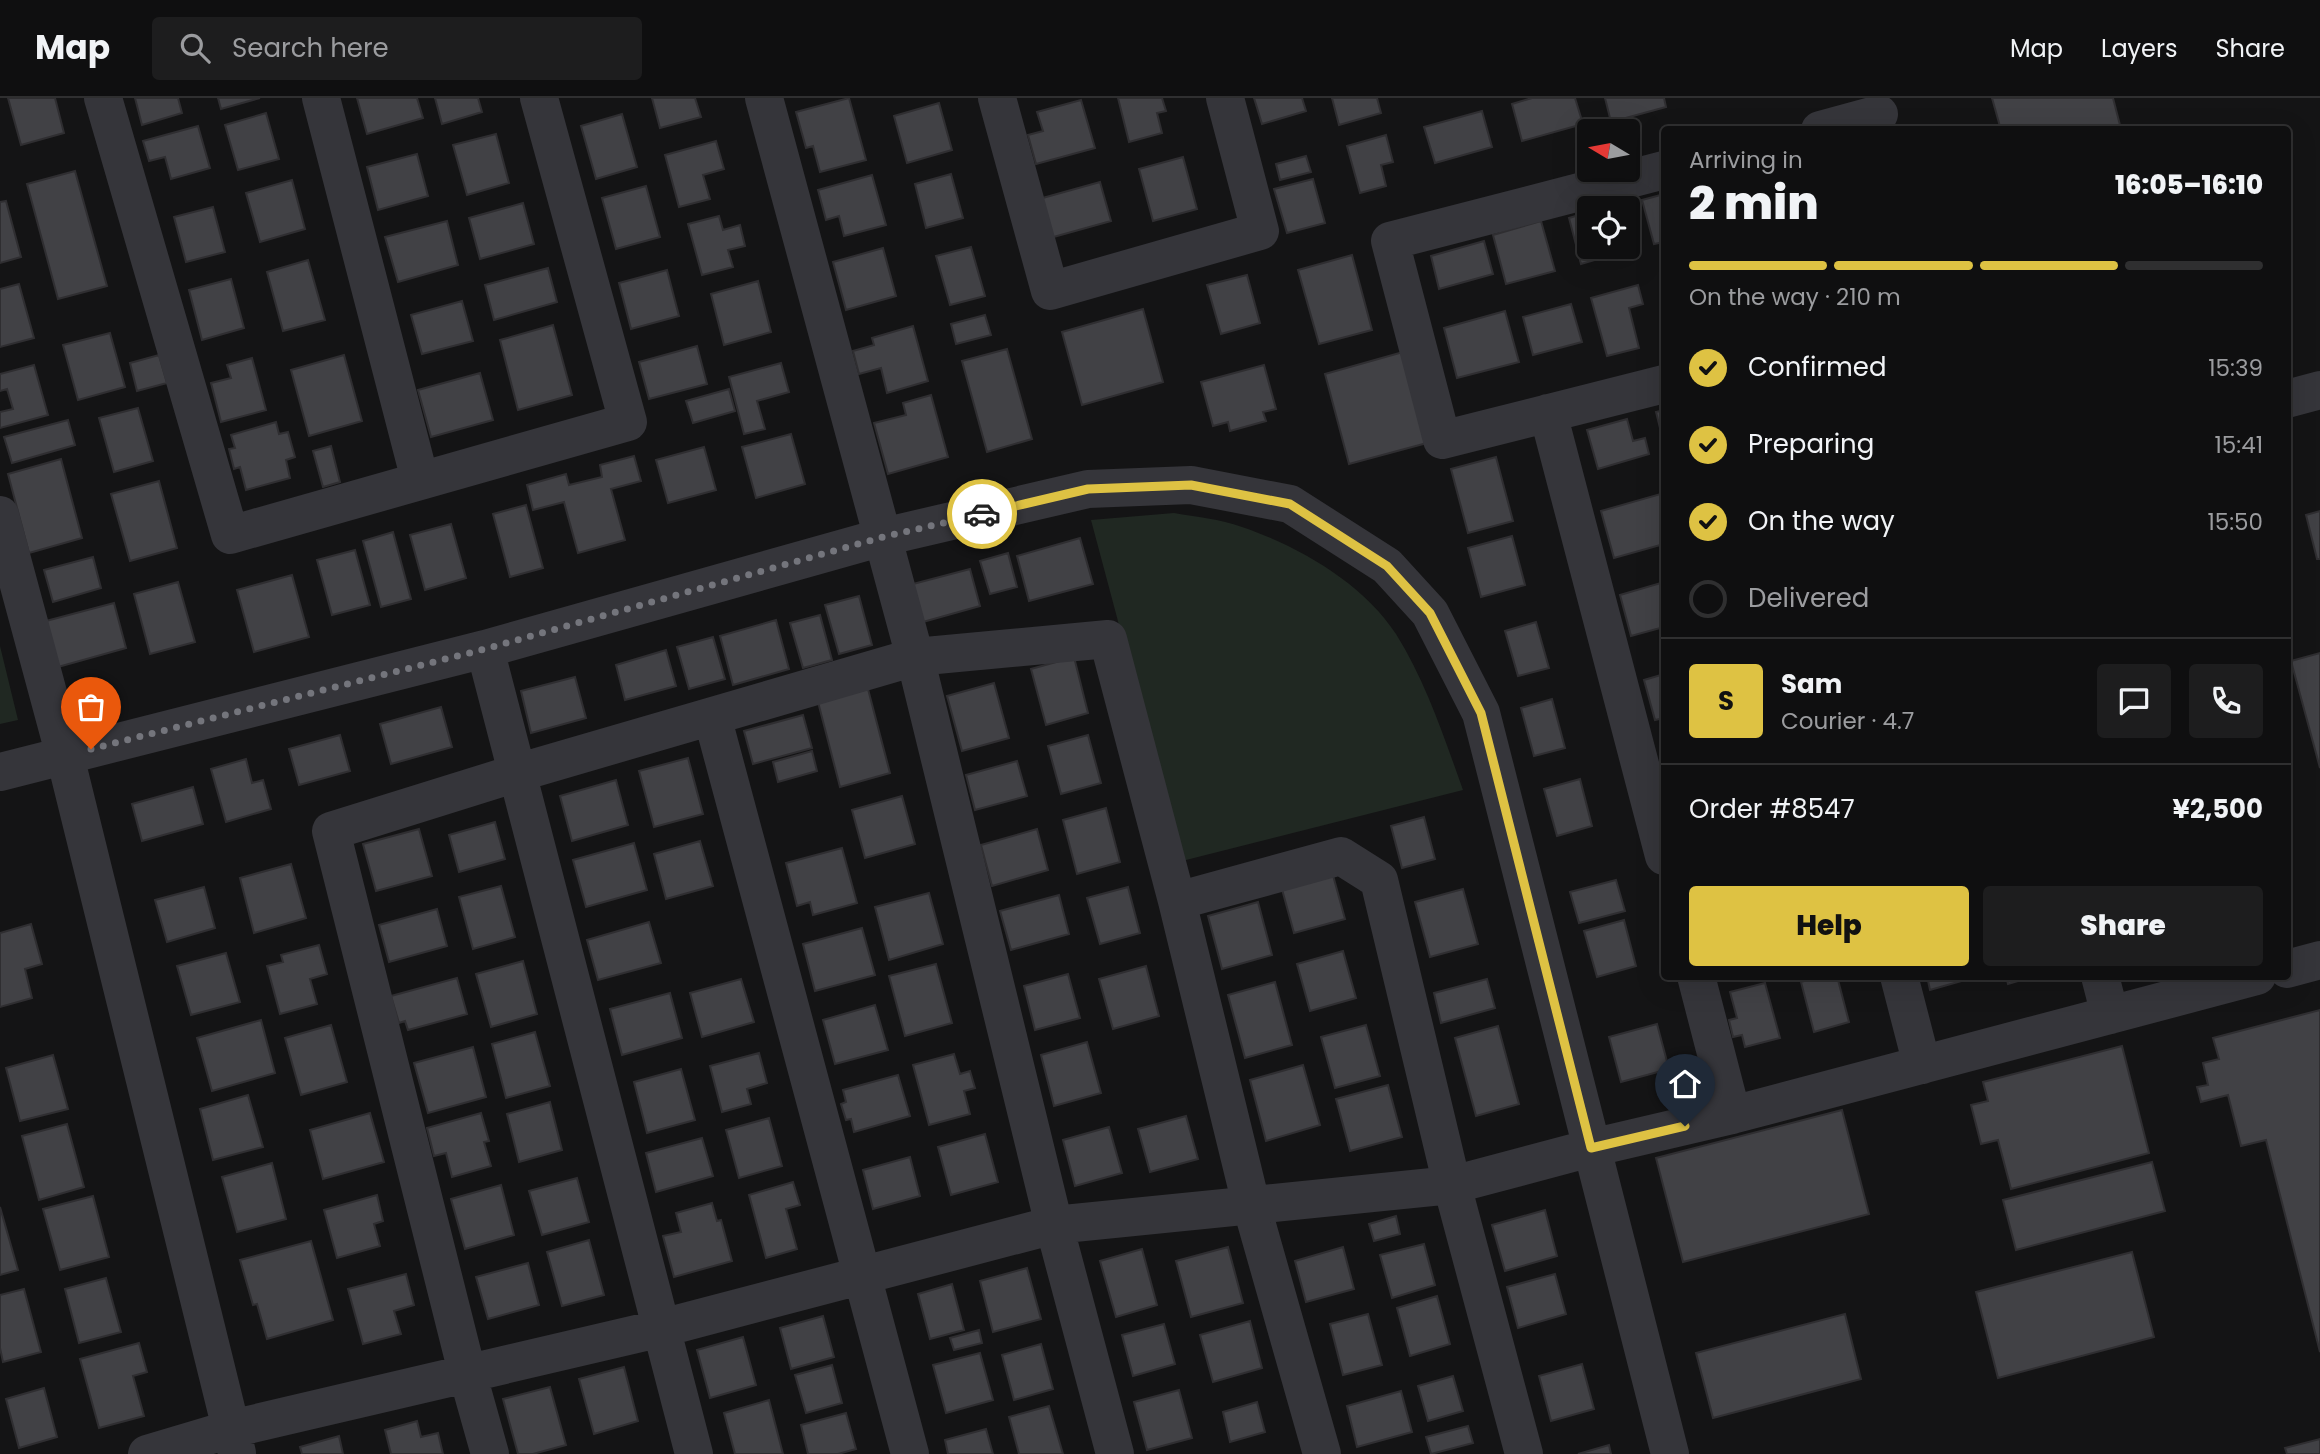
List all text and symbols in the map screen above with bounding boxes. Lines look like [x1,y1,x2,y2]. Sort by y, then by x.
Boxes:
search box [152,17,642,80]
text: Map [35,24,110,71]
icon: search [176,29,214,67]
text: Search here [232,30,389,66]
text: Map [2010,32,2063,65]
text: Layers [2101,32,2177,65]
text: Share [2215,32,2285,65]
north arrow [1577,119,1640,182]
map controls [1577,119,1640,259]
text: Arriving in [1689,144,1803,176]
text: 16:05–16:10 [2115,167,2263,203]
text: 2 min [1689,171,1819,235]
button: locate [1577,196,1640,259]
text: On the way · 210 m [1689,281,1901,313]
icon: check [1689,349,1727,387]
text: Confirmed [1748,349,1886,385]
text: 15:39 [2208,352,2263,384]
icon: check [1689,426,1727,464]
text: Preparing [1748,426,1874,462]
text: 15:41 [2214,429,2263,461]
courier [947,479,1017,549]
icon: car [963,495,1001,533]
icon: check [1689,503,1727,541]
text: On the way [1748,503,1895,539]
text: 15:50 [2207,506,2263,538]
text: Delivered [1748,580,1869,616]
button: chat [2097,664,2171,738]
button: phone [2189,664,2263,738]
text: Sam [1781,666,1842,702]
pin [61,677,121,749]
text: S [1718,683,1734,719]
icon: bag [72,688,110,726]
text: Courier · 4.7 [1781,705,1914,737]
text: Order #8547 [1689,791,1855,827]
text: ¥2,500 [2172,791,2263,827]
button: Help [1689,886,1969,966]
button: Share [1983,886,2263,966]
pin [1655,1054,1715,1126]
icon: home [1666,1065,1704,1103]

